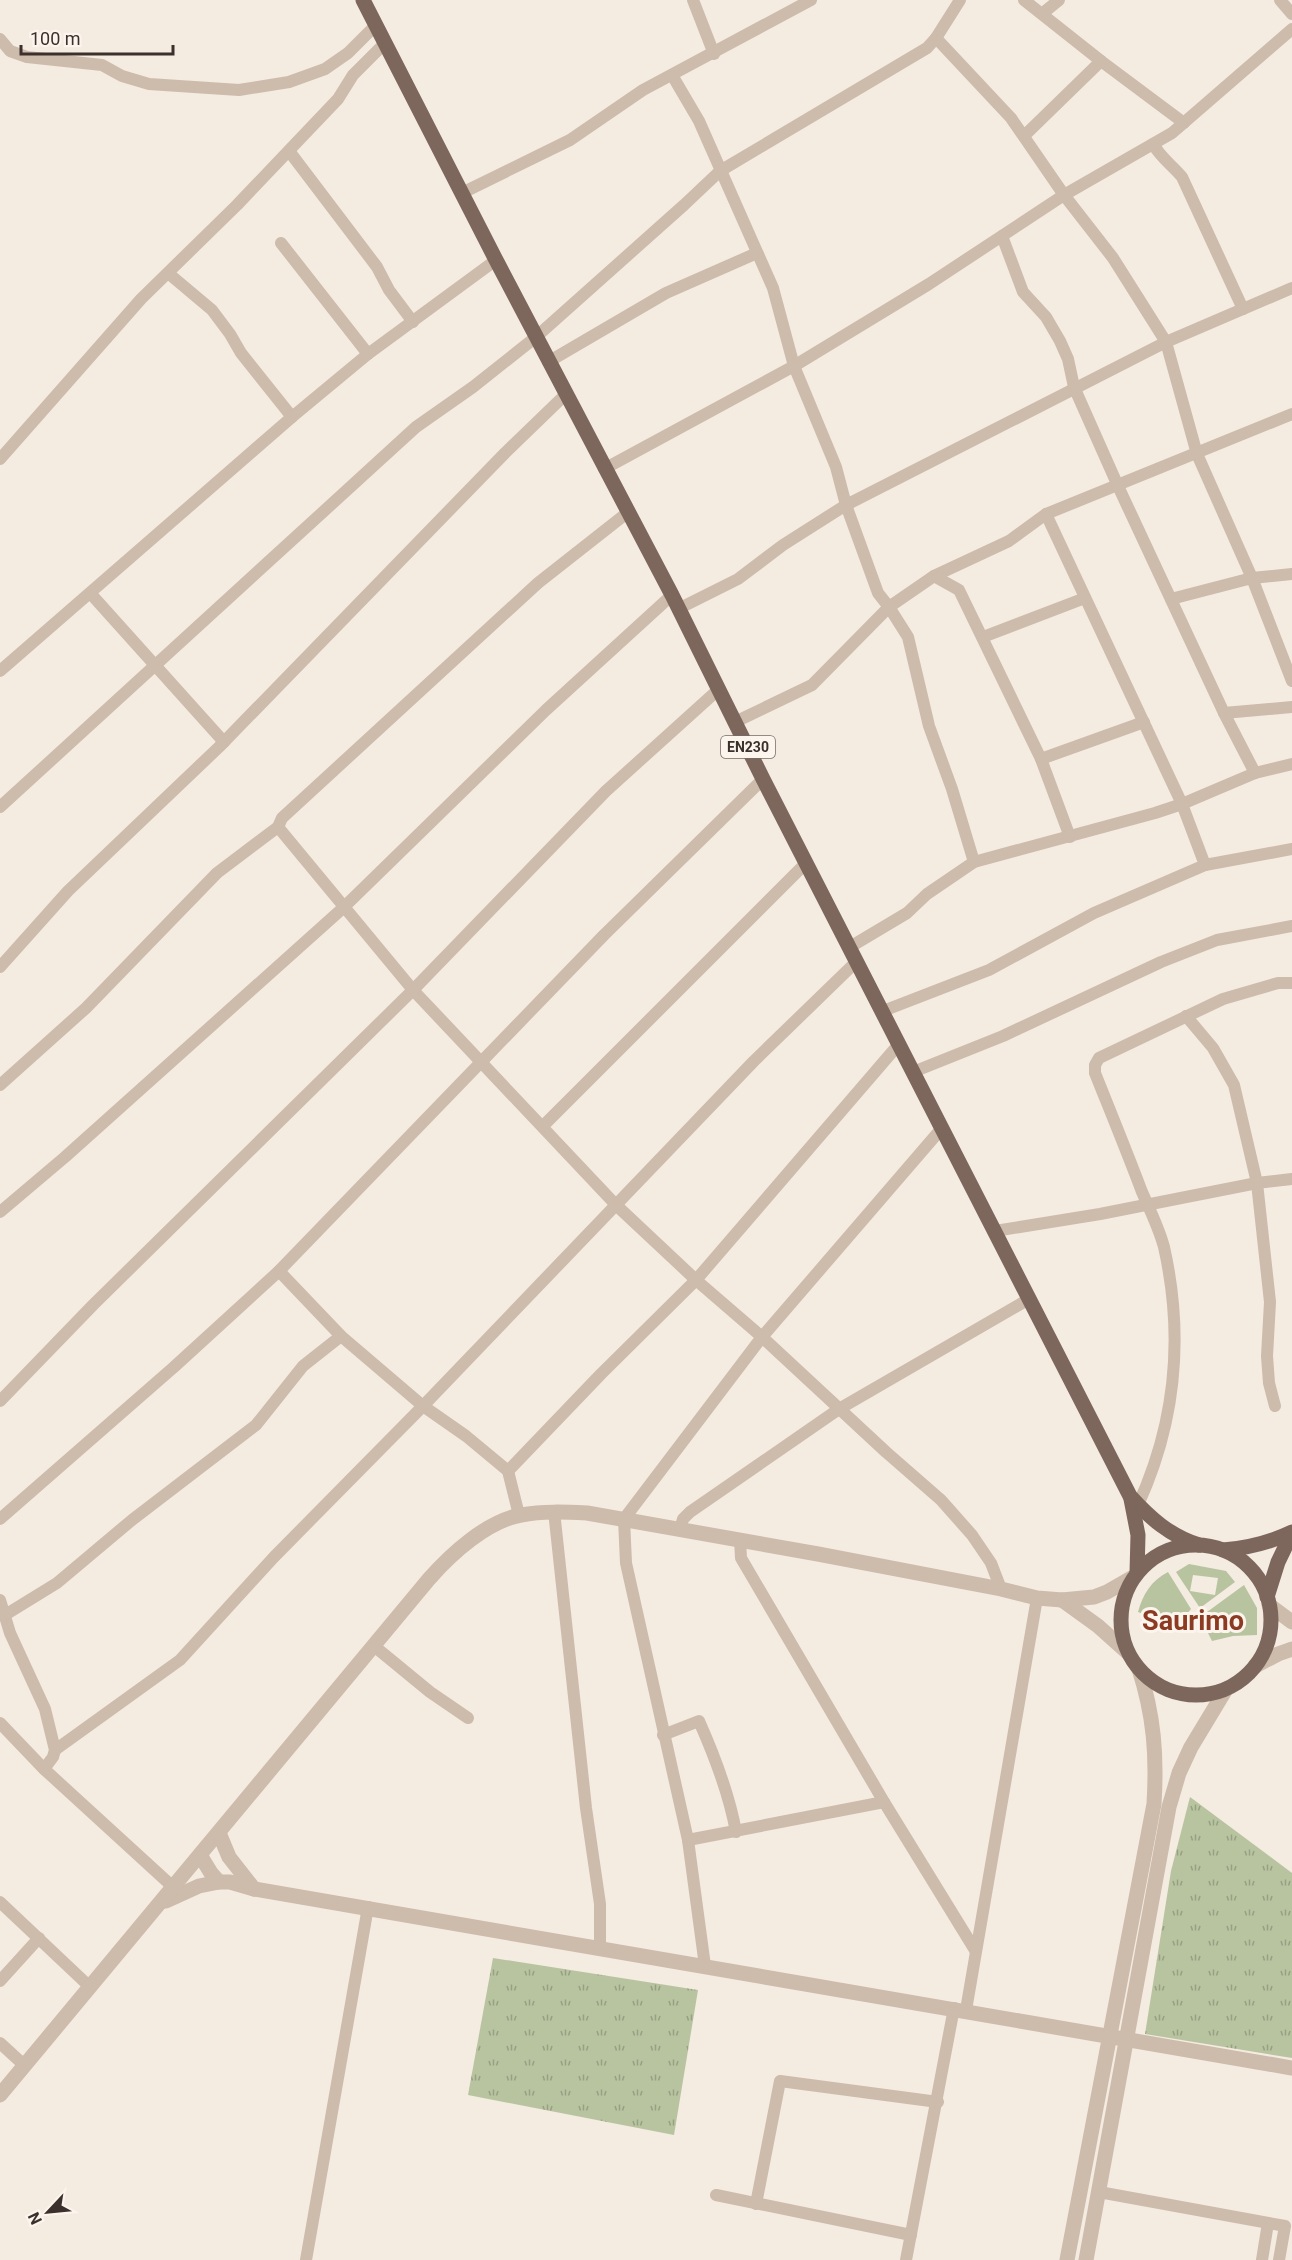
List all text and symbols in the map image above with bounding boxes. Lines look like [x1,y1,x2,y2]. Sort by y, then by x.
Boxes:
scale bar [21,18,172,56]
text: 100 m [30,28,81,49]
road number: EN230 [721,736,775,758]
district label: Saurimo [1142,1605,1244,1637]
north arrow [18,2182,78,2242]
text: N [24,2209,46,2228]

